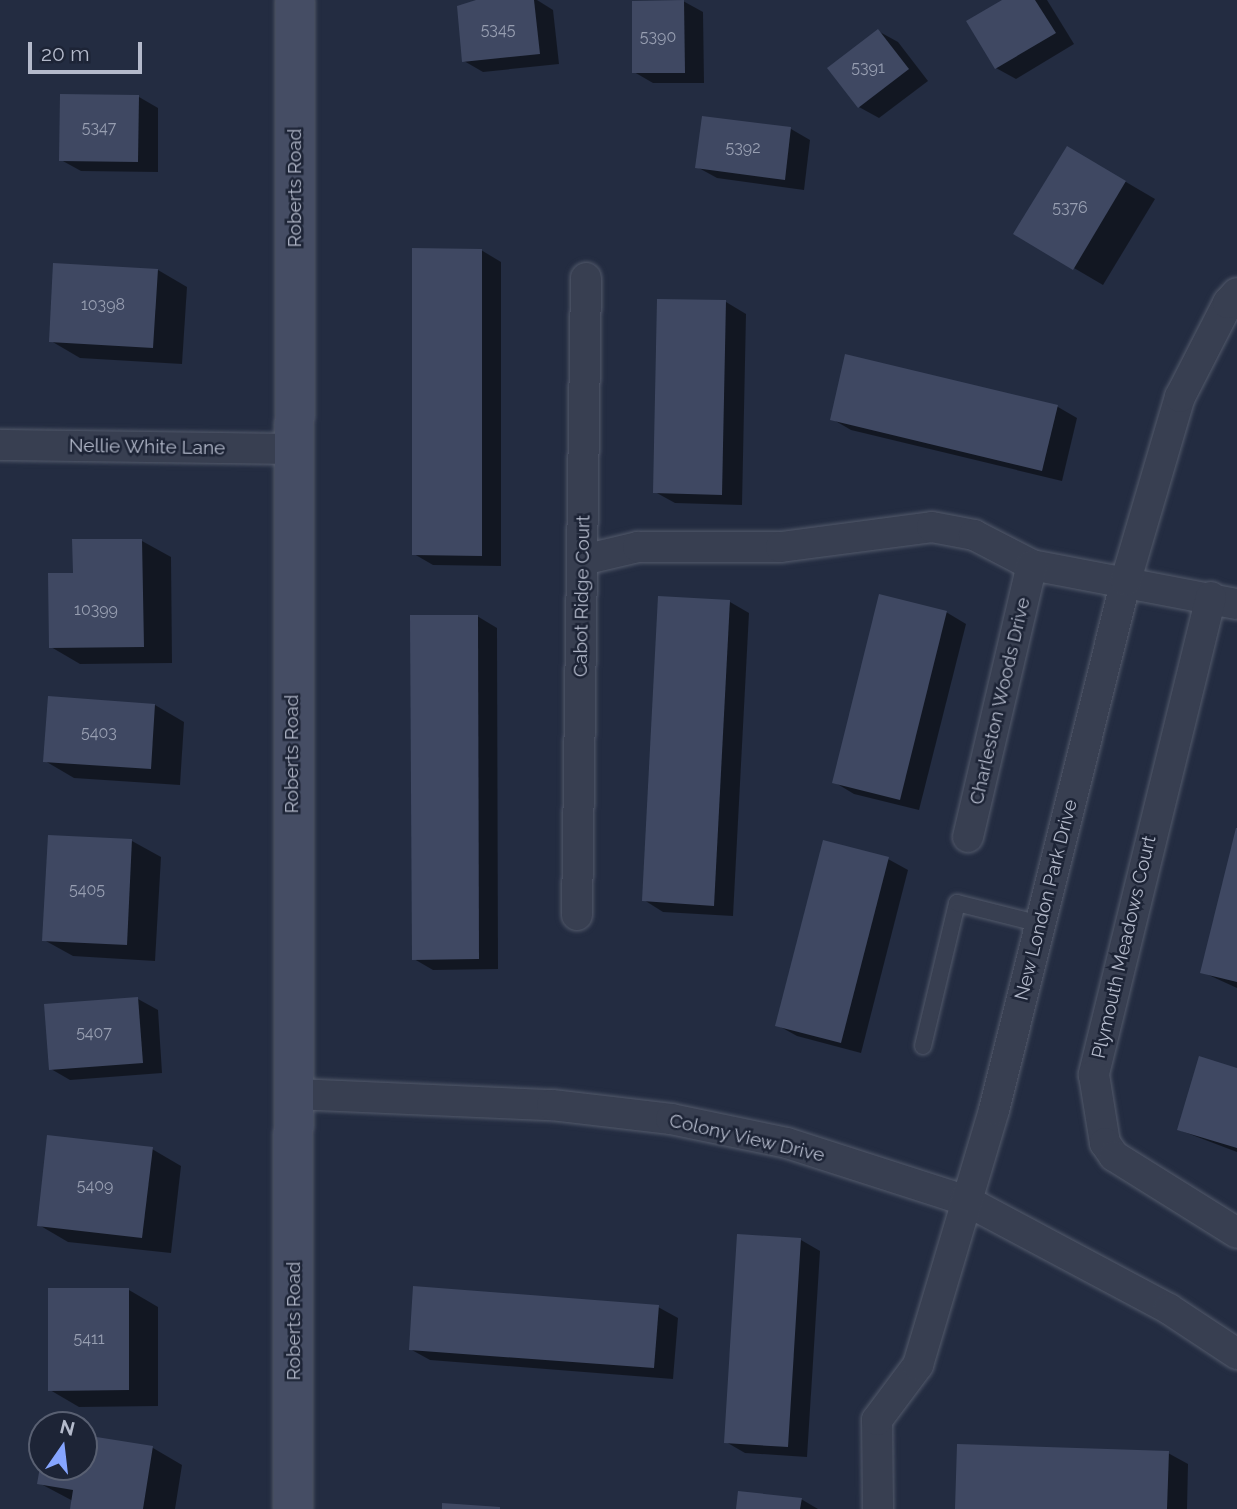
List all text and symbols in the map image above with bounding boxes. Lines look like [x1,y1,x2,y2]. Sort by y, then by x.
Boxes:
house number: 5345 [481,20,515,40]
house number: 5390 [640,27,676,47]
scale bar [32,28,145,72]
text: 20 m [41,41,89,66]
house number: 5391 [851,58,885,78]
house number: 5347 [82,118,116,138]
street label: Roberts Road [284,129,306,247]
house number: 5392 [726,138,760,158]
house number: 5376 [1052,198,1088,218]
house number: 10398 [81,295,125,315]
street label: Nellie White Lane [68,434,226,460]
street label: Cabot Ridge Court [569,515,595,677]
street label: Charleston Woods Drive [965,595,1035,807]
house number: 10399 [74,600,118,620]
street label: Roberts Road [281,695,303,813]
house number: 5403 [81,723,117,743]
street label: New London Park Drive [1010,797,1082,1003]
street label: Plymouth Meadows Court [1087,833,1161,1061]
house number: 5405 [69,880,105,900]
house number: 5407 [76,1023,112,1043]
street label: Colony View Drive [666,1109,828,1167]
house number: 5409 [77,1176,113,1196]
street label: Roberts Road [283,1262,305,1380]
house number: 5411 [73,1329,105,1349]
north arrow [28,1411,98,1481]
text: N [58,1415,77,1440]

